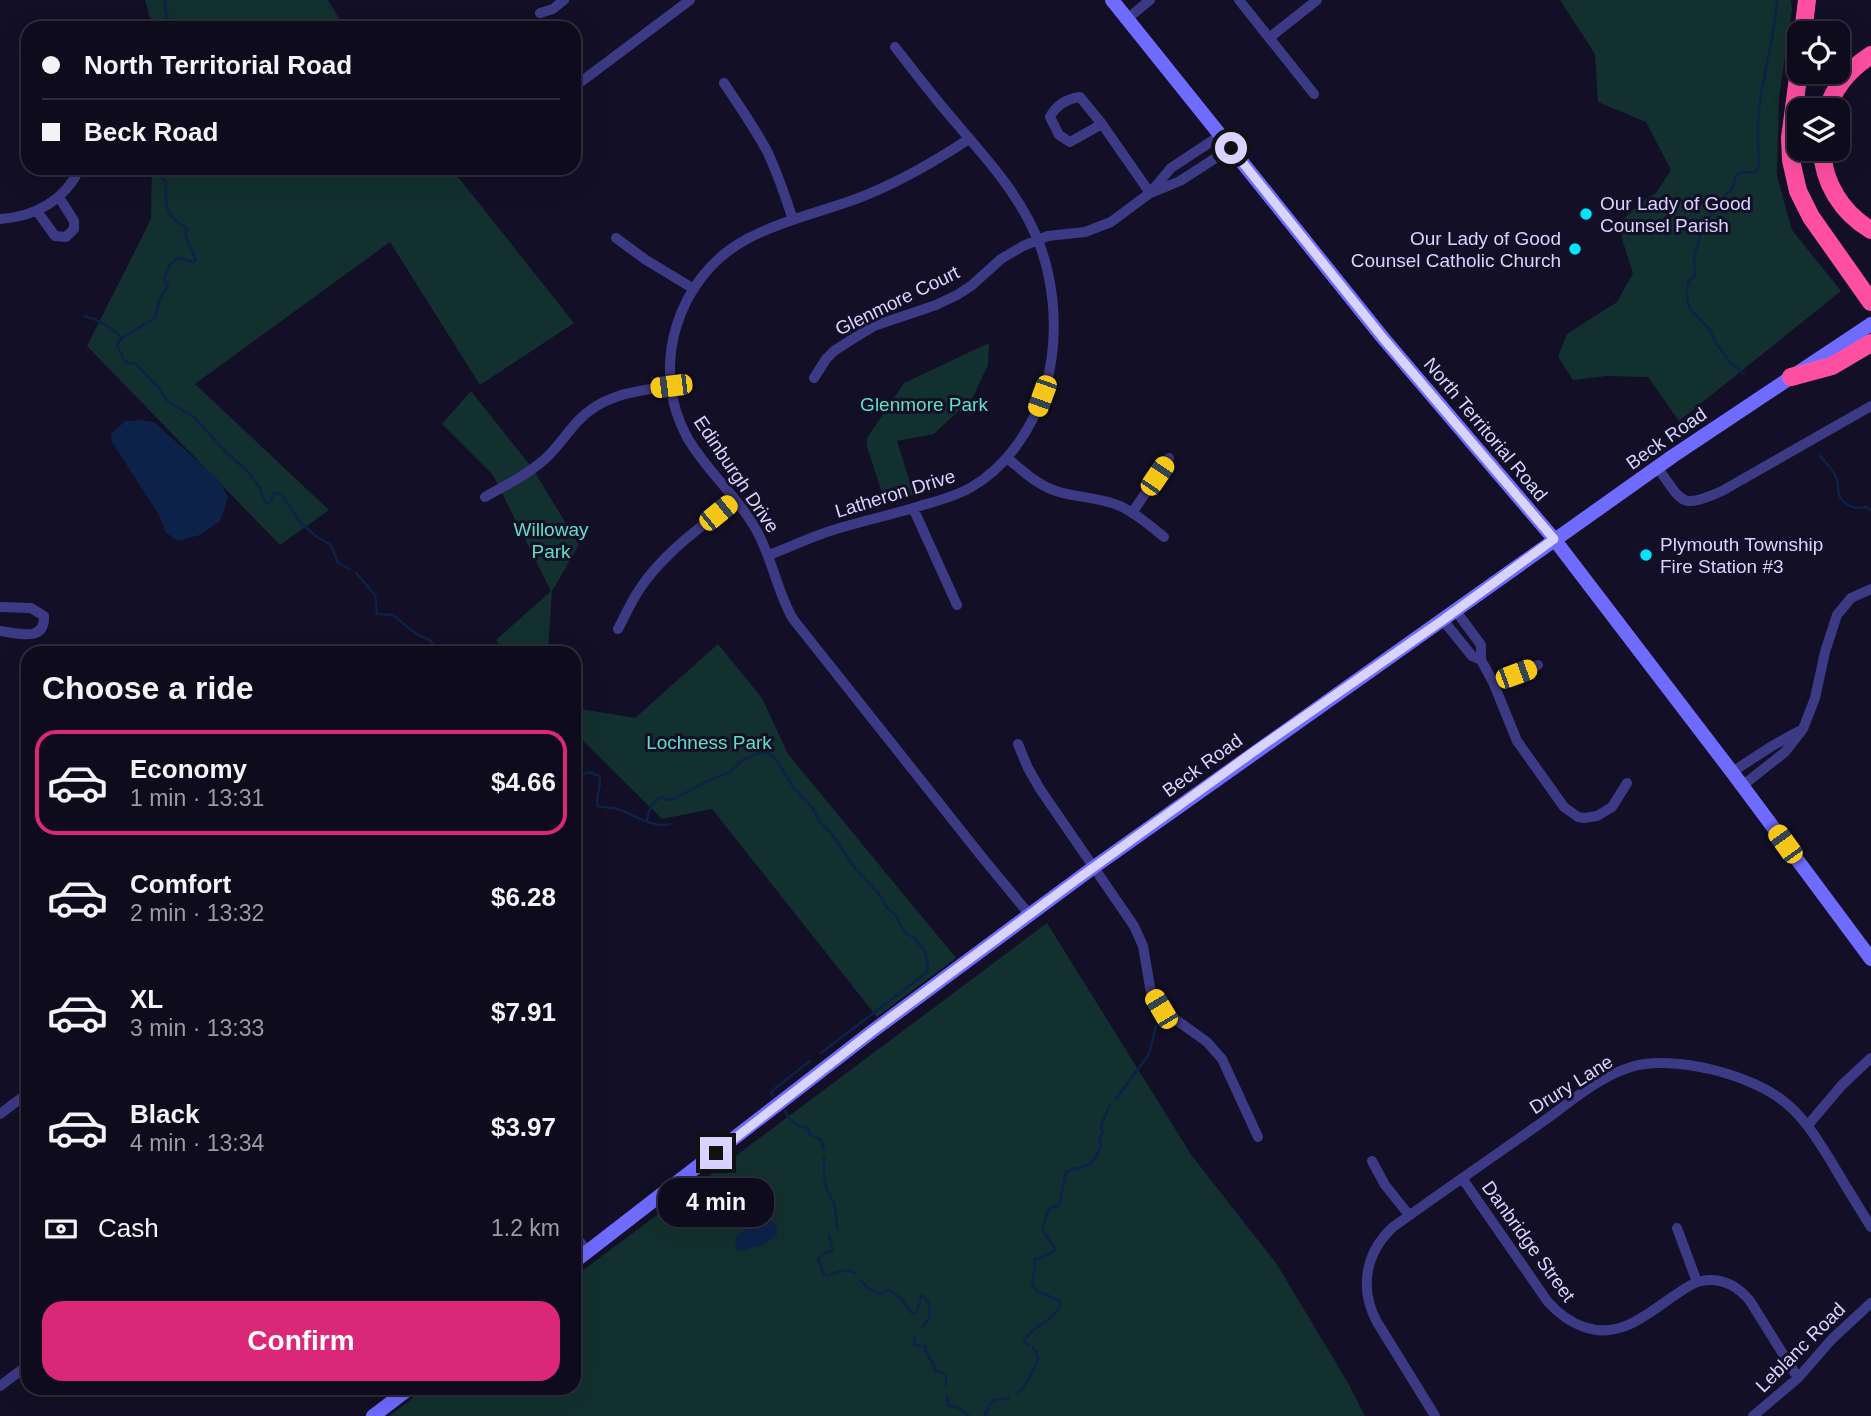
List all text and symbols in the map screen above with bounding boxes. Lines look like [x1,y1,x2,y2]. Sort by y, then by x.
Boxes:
map controls [1787,21,1850,161]
button: locate [1787,21,1850,84]
text: North Territorial Road [84,50,352,80]
button: layers [1787,98,1850,161]
text: Beck Road [84,117,218,147]
route start [1215,132,1247,164]
place label: Our Lady of Good Counsel Parish [1600,193,1751,236]
marker: Our Lady of Good Counsel Parish [1578,206,1594,222]
place label: Our Lady of Good Counsel Catholic Church [1351,228,1561,271]
marker: Our Lady of Good Counsel Catholic Church [1567,241,1583,257]
street label: Glenmore Court [832,261,963,340]
street label: North Territorial Road [1420,354,1552,505]
car [649,373,694,399]
car [1025,373,1060,419]
park label: Glenmore Park [860,394,988,415]
street label: Beck Road [1622,403,1710,474]
street label: Edinburgh Drive [690,412,783,537]
car [1137,453,1178,499]
street label: Latheron Drive [832,465,958,522]
car [696,492,741,534]
park label: Willoway Park [514,519,589,562]
place label: Plymouth Township Fire Station #3 [1660,534,1823,577]
marker: Plymouth Township Fire Station #3 [1638,547,1654,563]
car [1493,657,1540,691]
text: Choose a ride [42,670,254,706]
street label: Beck Road [1159,730,1246,801]
park label: Lochness Park [646,732,772,753]
icon: car [46,751,109,814]
text: Economy [130,754,247,784]
text: $4.66 [491,767,556,797]
text: 1 min · 13:31 [130,785,264,811]
car [1765,821,1806,867]
icon: car [46,866,109,929]
text: Comfort [130,869,231,899]
text: $6.28 [491,882,556,912]
text: 2 min · 13:32 [130,900,264,926]
icon: car [46,981,109,1044]
text: XL [130,984,163,1014]
car [1142,986,1181,1032]
text: $7.91 [491,997,556,1027]
text: 3 min · 13:33 [130,1015,264,1041]
street label: Drury Lane [1526,1051,1617,1118]
icon: car [46,1096,109,1159]
text: Black [130,1099,199,1129]
text: $3.97 [491,1112,556,1142]
text: 4 min · 13:34 [130,1130,264,1156]
route end [700,1137,732,1169]
street label: Danbridge Street [1478,1177,1580,1306]
callout: 4 min [658,1178,774,1226]
text: 4 min [686,1189,746,1215]
icon: cash [42,1210,80,1248]
text: Cash [98,1213,159,1243]
text: 1.2 km [491,1215,560,1241]
street label: Leblanc Road [1751,1298,1849,1396]
button: Confirm [42,1301,560,1381]

